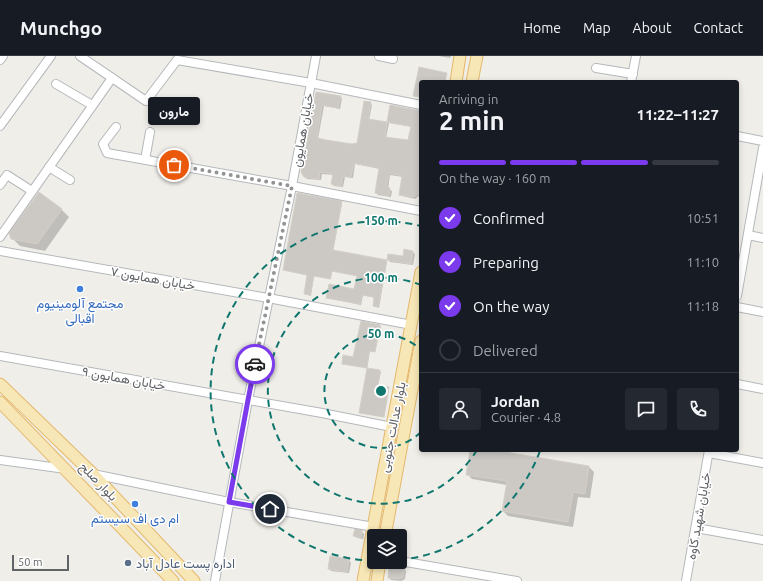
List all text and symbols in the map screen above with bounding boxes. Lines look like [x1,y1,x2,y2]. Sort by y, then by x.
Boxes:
text: Munchgo [20,17,102,39]
text: Home [523,20,561,36]
text: Map [583,20,611,36]
text: About [633,20,672,36]
text: Contact [694,20,743,36]
street label: خیابان همایون [289,92,317,169]
text: Arriving in [439,92,498,106]
callout: مارون [148,97,200,125]
text: مارون [159,104,189,118]
text: 2 min [439,106,505,135]
text: 11:22–11:27 [636,106,719,123]
pin [157,148,191,182]
icon: bag [163,154,185,176]
text: On the way · 160 m [439,171,551,185]
icon: check [439,207,461,229]
text: Confirmed [473,210,545,227]
text: 10:51 [686,211,719,225]
text: 150 m [364,214,398,227]
icon: check [439,251,461,273]
text: Preparing [473,254,539,271]
text: 11:10 [686,255,719,269]
street label: خیابان همایون ۷ [109,264,197,294]
text: 100 m [364,271,398,284]
marker: مجتمع آلومینیوم اقبالی [75,284,85,294]
icon: check [439,295,461,317]
place label: مجتمع آلومینیوم اقبالی [36,296,124,327]
text: On the way [473,298,549,315]
text: 11:18 [686,299,719,313]
text: 50 m [368,327,394,340]
text: Delivered [473,342,538,359]
courier [235,344,275,384]
icon: car [244,353,266,375]
street label: خیابان همایون ۹ [81,364,167,394]
street label: بلوار عدالت جنوبی [376,380,410,474]
centre of rings [374,384,388,398]
button: person [439,388,481,430]
button: chat [625,388,667,430]
button: phone [677,388,719,430]
text: Jordan [491,393,540,410]
text: Courier · 4.8 [491,410,561,424]
street label: بلوار صلح [75,459,121,505]
street label: خیابان شهید کاوه [683,471,715,561]
pin [253,492,287,526]
icon: home [259,498,281,520]
marker: ام دی اف سیستم [130,499,140,509]
place label: ام دی اف سیستم [91,511,179,527]
map controls [367,529,407,569]
button: layers [367,529,407,569]
scale bar [12,553,69,572]
text: 50 m [18,556,42,568]
place label: اداره پست عادل آباد [136,556,235,573]
marker: اداره پست عادل آباد [123,558,133,568]

